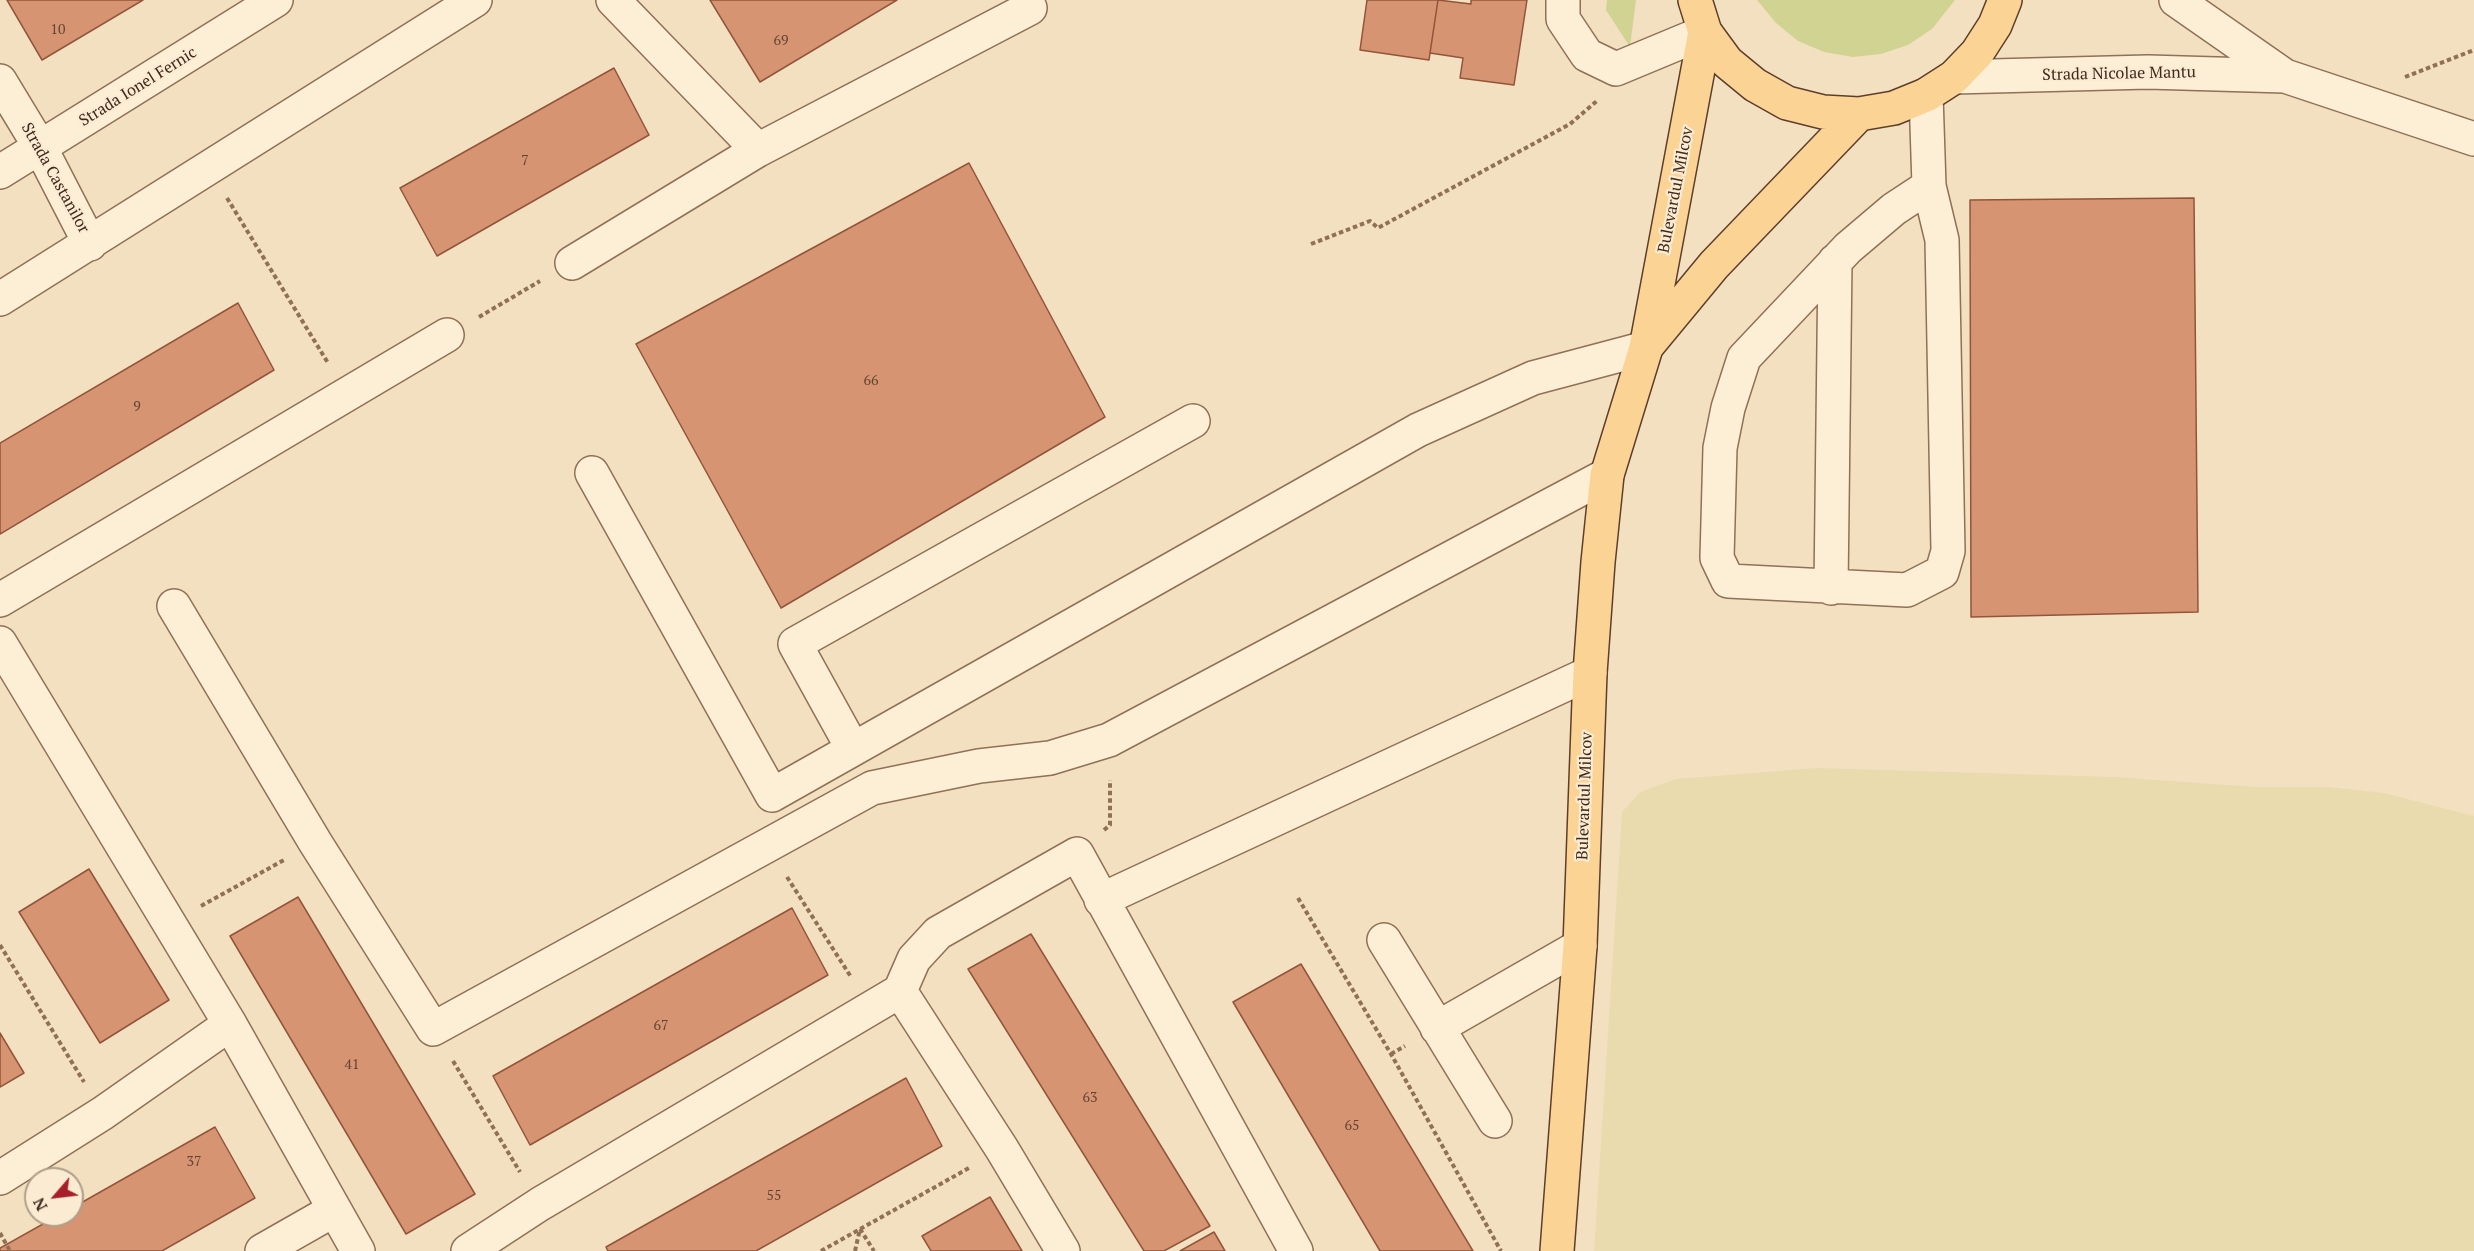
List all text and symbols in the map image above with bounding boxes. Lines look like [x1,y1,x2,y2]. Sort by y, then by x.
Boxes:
house number: 10 [51,22,65,38]
house number: 69 [774,33,788,49]
street label: Strada Ionel Fernic [76,43,200,131]
street label: Strada Nicolae Mantu [2042,63,2196,85]
street label: Strada Castanilor [17,120,93,236]
street label: Bulevardul Milcov [1654,125,1698,255]
house number: 7 [521,153,529,169]
house number: 66 [864,373,878,389]
house number: 9 [133,399,141,415]
street label: Bulevardul Milcov [1573,732,1597,860]
house number: 67 [654,1018,668,1034]
house number: 41 [345,1057,359,1073]
house number: 63 [1083,1090,1097,1106]
house number: 65 [1345,1118,1359,1134]
house number: 37 [187,1154,201,1170]
north arrow [24,1167,84,1227]
house number: 55 [767,1188,781,1204]
text: N [27,1194,52,1215]

